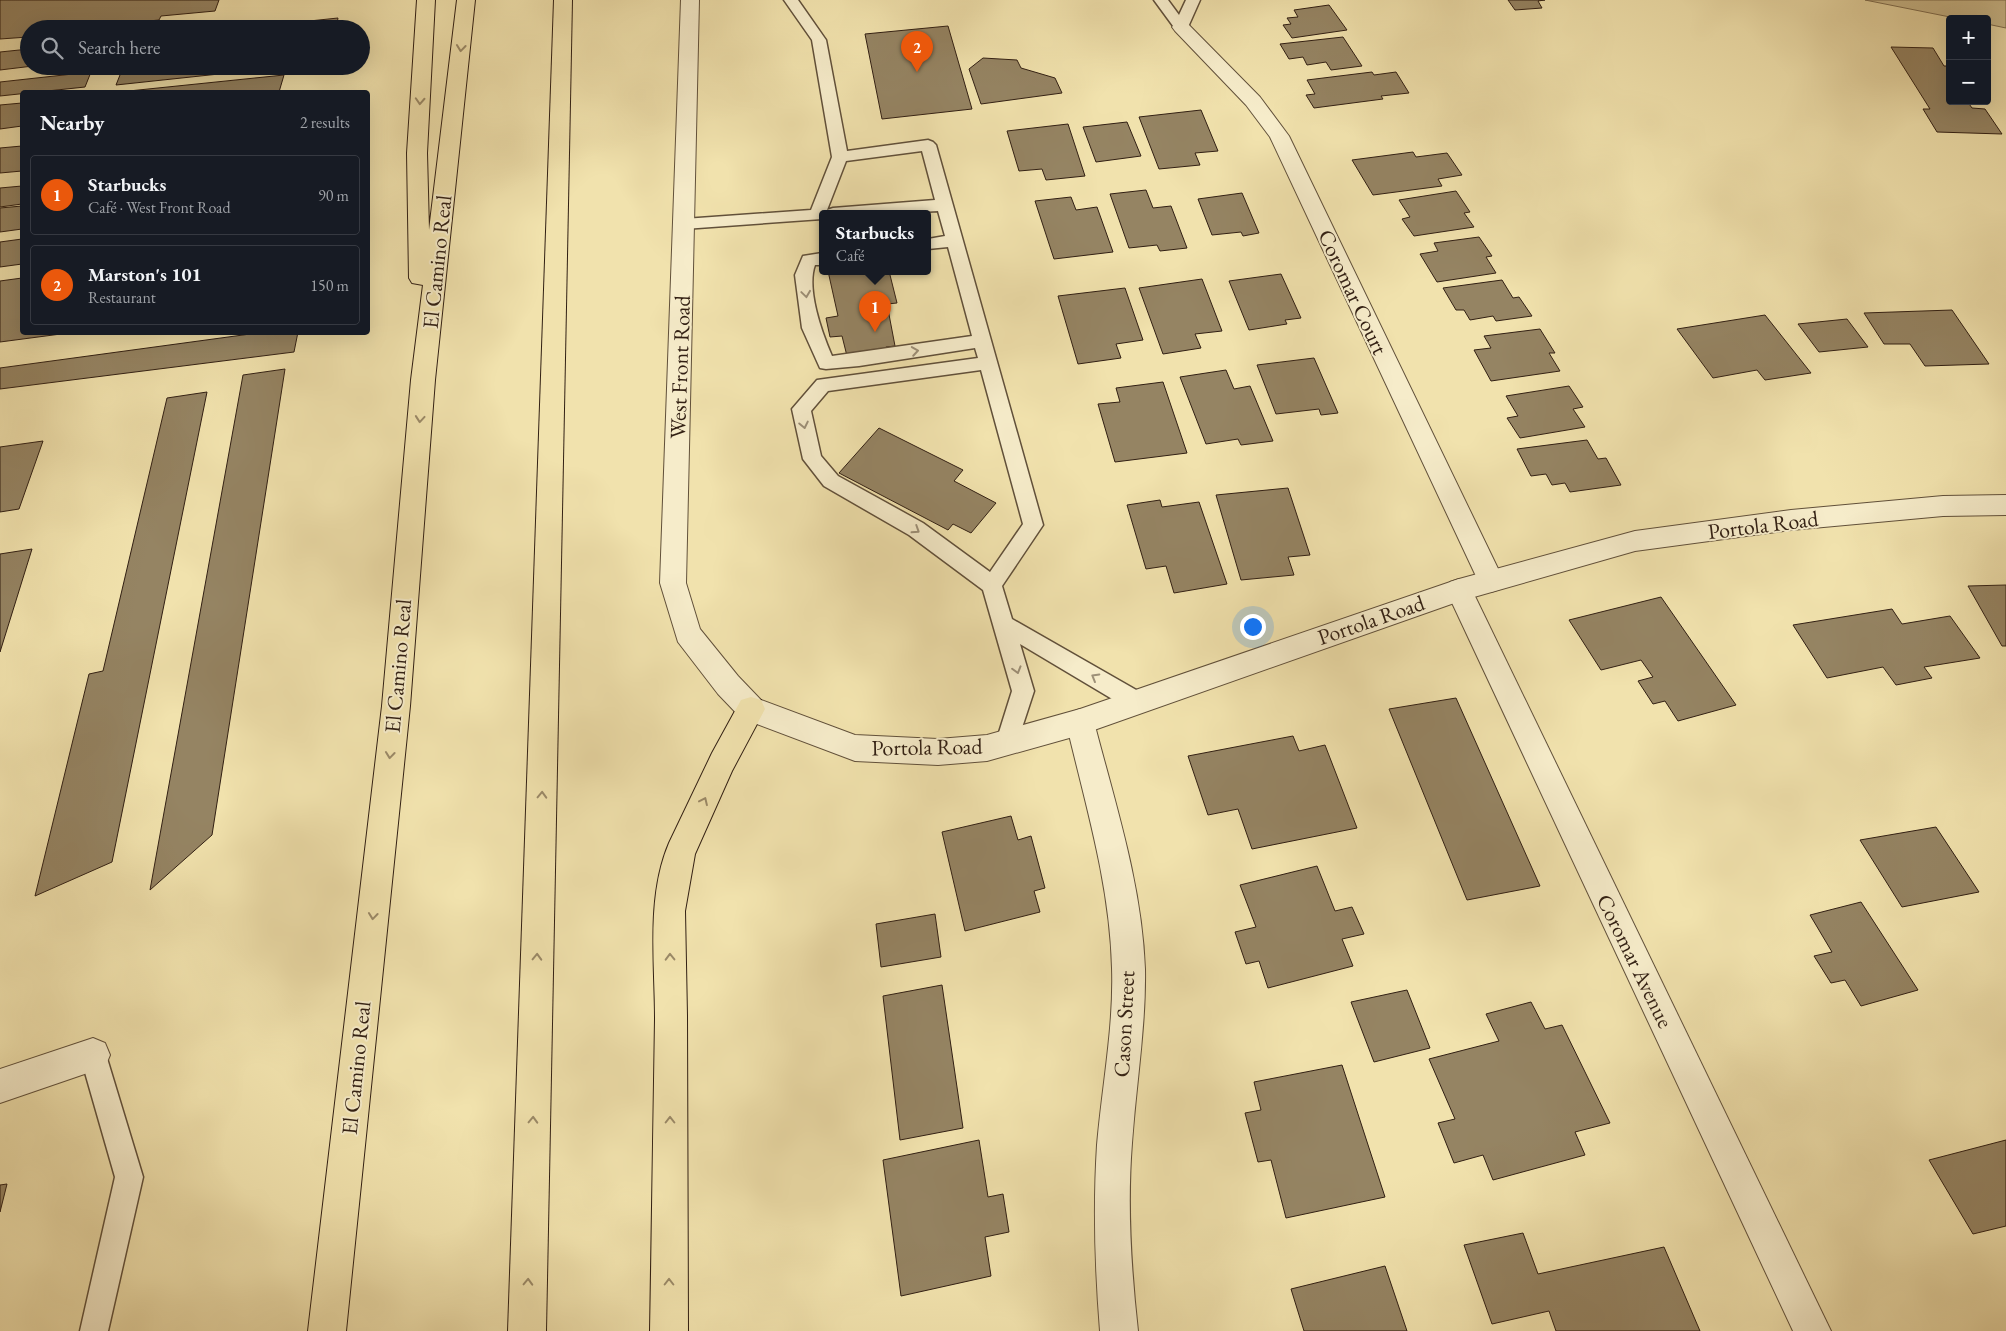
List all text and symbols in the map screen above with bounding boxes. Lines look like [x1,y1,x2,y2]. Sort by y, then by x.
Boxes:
map controls [1946,15,1991,105]
button: + [1946,15,1991,60]
search box [20,20,370,75]
pin: 2 [901,31,933,72]
icon: search [38,34,66,62]
text: Search here [78,35,160,60]
one-way arrow [456,45,467,53]
button: − [1946,60,1991,105]
one-way arrow [415,97,426,105]
text: Nearby [40,109,104,136]
text: 2 results [300,112,350,133]
text: Starbucks [88,172,166,197]
text: 1 [53,185,61,206]
text: 90 m [318,185,349,206]
street label: El Camino Real [416,194,458,330]
text: Café · West Front Road [88,197,231,218]
popup [819,210,931,275]
text: Starbucks [836,220,914,245]
street label: Coromar Court [1311,225,1395,359]
text: Café [836,245,865,266]
text: Marston's 101 [88,262,202,287]
text: 2 [53,275,61,296]
text: 150 m [310,275,349,296]
text: Restaurant [88,287,156,308]
one-way arrow [800,289,810,298]
pin: 1 [859,291,891,332]
street label: West Front Road [663,294,697,439]
one-way arrow [910,347,919,357]
one-way arrow [415,415,426,423]
one-way arrow [799,420,809,429]
street label: Portola Road [1706,504,1821,546]
one-way arrow [911,523,920,533]
street label: Portola Road [1314,588,1429,652]
street label: El Camino Real [378,598,418,734]
your location [1240,614,1266,640]
one-way arrow [1011,666,1021,674]
one-way arrow [1091,674,1100,684]
street label: Portola Road [871,732,984,762]
one-way arrow [385,751,396,759]
one-way arrow [536,791,547,799]
one-way arrow [697,797,708,806]
street label: Coromar Avenue [1590,889,1680,1033]
one-way arrow [367,913,378,921]
one-way arrow [532,953,542,961]
one-way arrow [665,953,675,961]
street label: Cason Street [1107,970,1141,1078]
street label: El Camino Real [335,1000,377,1136]
one-way arrow [527,1116,538,1124]
one-way arrow [665,1116,675,1124]
one-way arrow [523,1278,533,1286]
one-way arrow [664,1278,674,1286]

